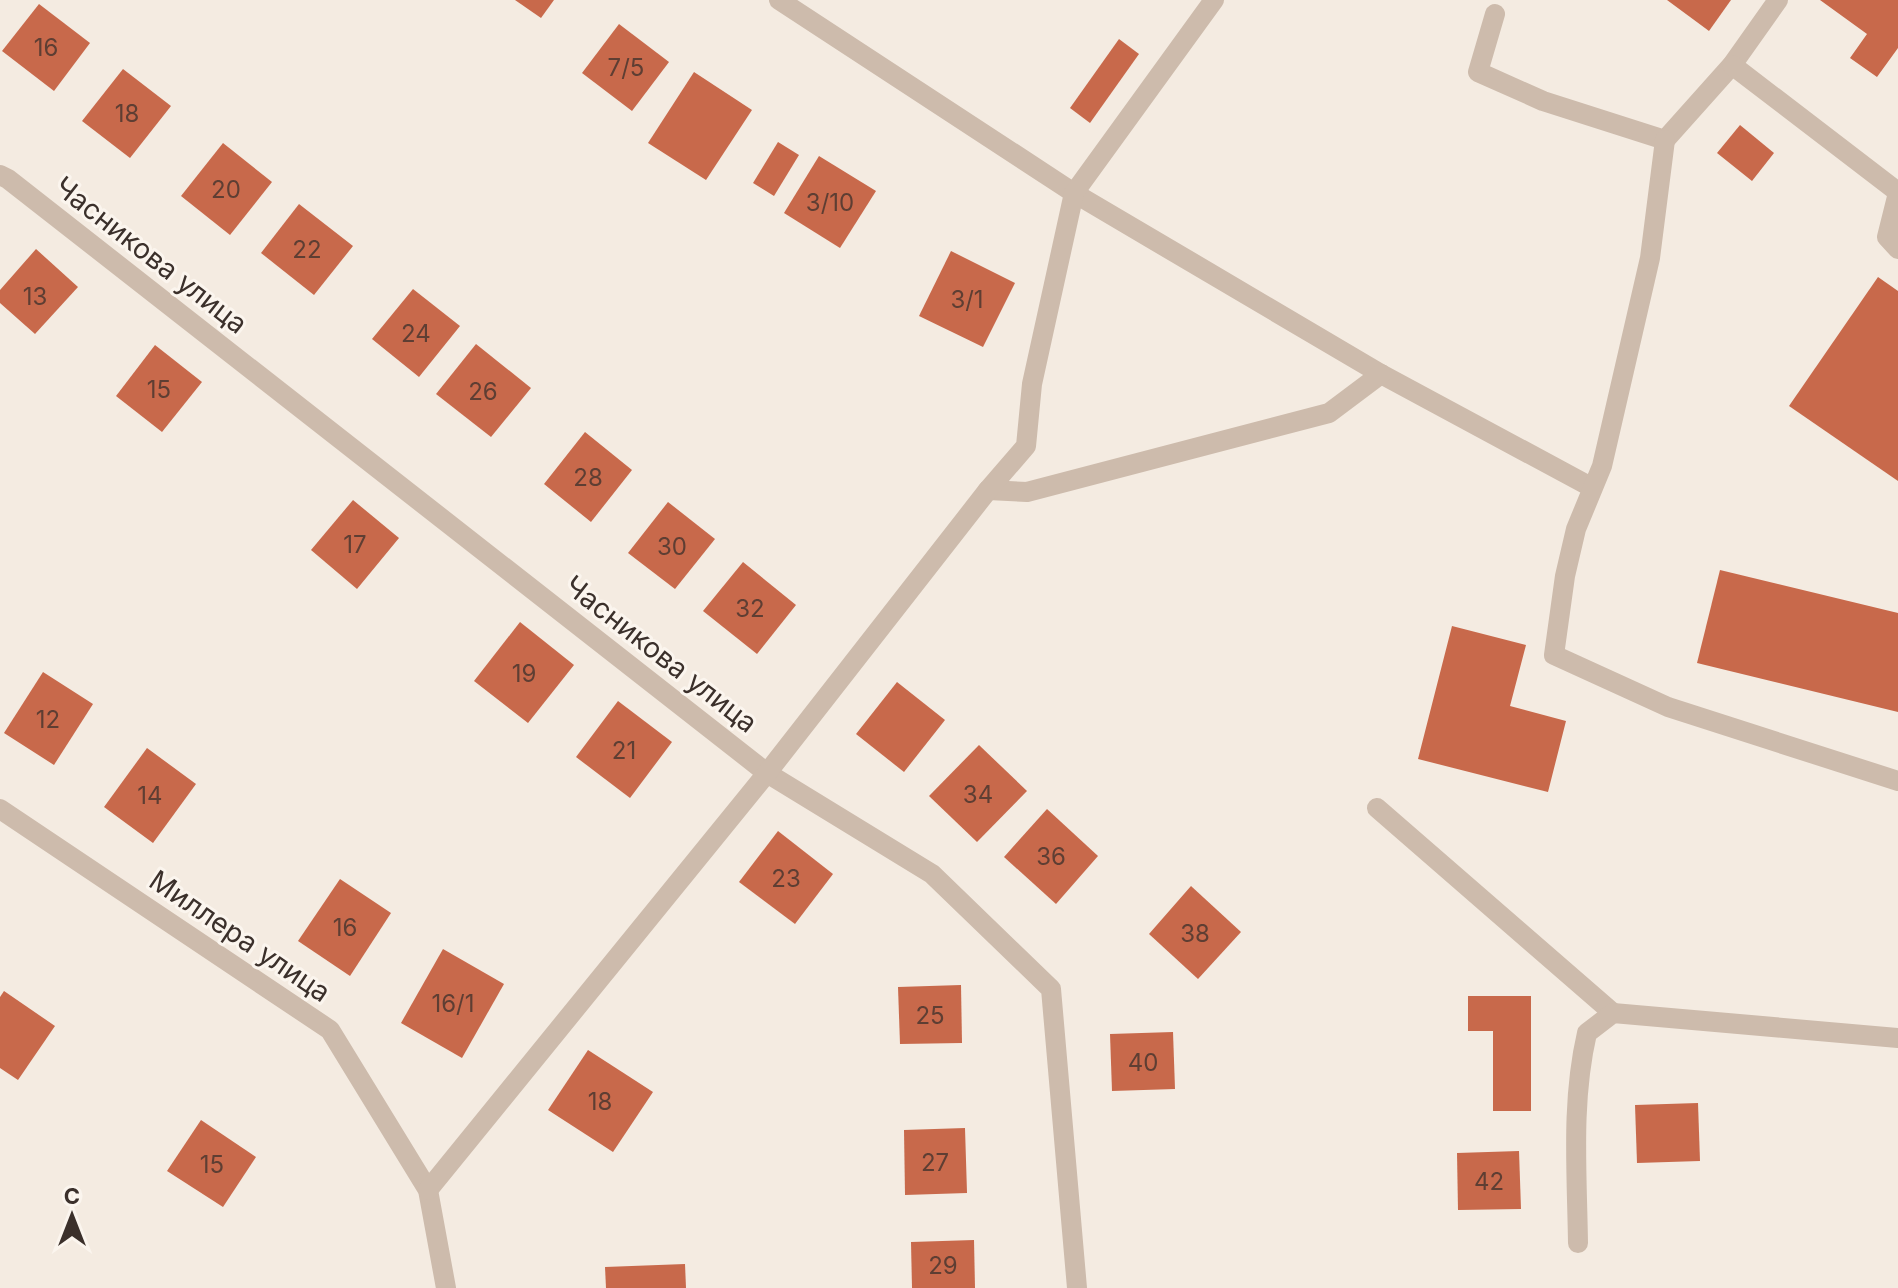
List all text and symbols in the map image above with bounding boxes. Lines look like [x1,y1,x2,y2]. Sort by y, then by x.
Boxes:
house number: 16 [34,33,58,62]
house number: 7/5 [608,53,644,82]
house number: 18 [115,99,139,128]
street label: Часникова улица [48,169,254,341]
house number: 20 [211,175,241,204]
house number: 3/10 [806,188,854,217]
house number: 22 [292,235,322,264]
house number: 13 [23,282,47,311]
house number: 3/1 [950,285,984,314]
house number: 24 [401,319,431,348]
house number: 15 [147,375,171,404]
house number: 26 [468,377,498,406]
house number: 28 [573,463,603,492]
house number: 17 [343,530,367,559]
house number: 30 [657,532,687,561]
street label: Часникова улица [558,568,764,740]
house number: 32 [735,594,765,623]
house number: 19 [512,659,536,688]
house number: 12 [36,705,60,734]
house number: 21 [612,736,636,765]
house number: 34 [963,780,993,809]
house number: 14 [137,781,163,810]
house number: 36 [1036,842,1066,871]
street label: Миллера улица [143,863,337,1009]
house number: 23 [771,864,801,893]
house number: 16 [333,913,357,942]
house number: 38 [1180,919,1210,948]
house number: 16/1 [431,989,475,1018]
house number: 25 [915,1001,945,1030]
house number: 40 [1128,1048,1158,1077]
house number: 18 [588,1087,612,1116]
house number: 27 [921,1148,949,1177]
house number: 15 [200,1150,224,1179]
house number: 42 [1474,1167,1504,1196]
north arrow [32,1176,112,1256]
text: С [64,1183,80,1209]
house number: 29 [928,1251,958,1280]

